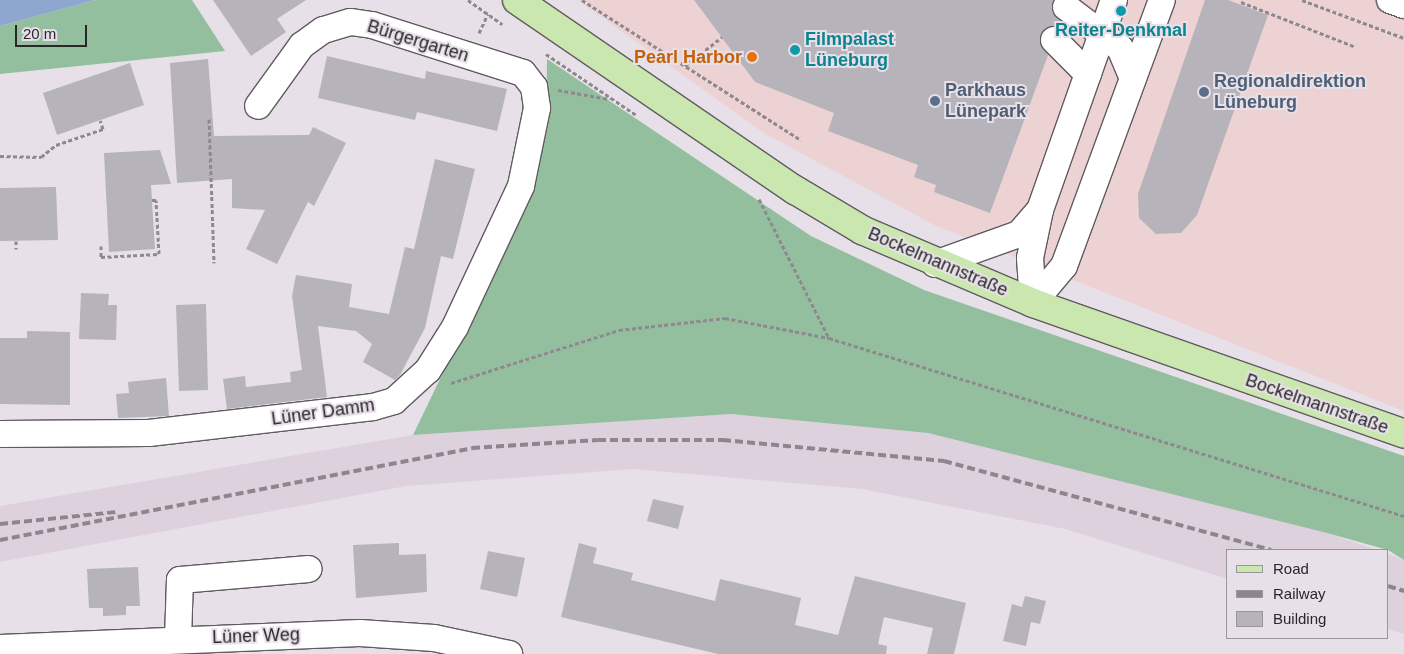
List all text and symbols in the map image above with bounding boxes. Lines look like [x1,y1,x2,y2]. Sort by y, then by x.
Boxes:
marker: Reiter-Denkmal [1115,5,1127,17]
scale bar [18,15,90,47]
street label: Bürgergarten [365,15,471,67]
place label: Reiter-Denkmal [1055,19,1187,41]
text: 20 m [23,25,56,42]
place label: Filmpalast Lüneburg [805,29,894,72]
marker: Filmpalast Lüneburg [789,44,801,56]
place label: Pearl Harbor [634,46,742,68]
marker: Pearl Harbor [746,51,758,63]
place label: Regionaldirektion Lüneburg [1214,71,1366,114]
place label: Parkhaus Lünepark [945,80,1026,122]
marker: Regionaldirektion Lüneburg [1198,86,1210,98]
marker: Parkhaus Lünepark [929,95,941,107]
street label: Bockelmannstraße [865,223,1011,301]
street label: Bockelmannstraße [1243,369,1391,439]
street label: Lüner Damm [270,394,376,430]
legend [1226,549,1389,639]
text: Road [1273,560,1309,577]
text: Railway [1273,585,1326,602]
text: Building [1273,610,1326,627]
street label: Lüner Weg [212,624,300,648]

